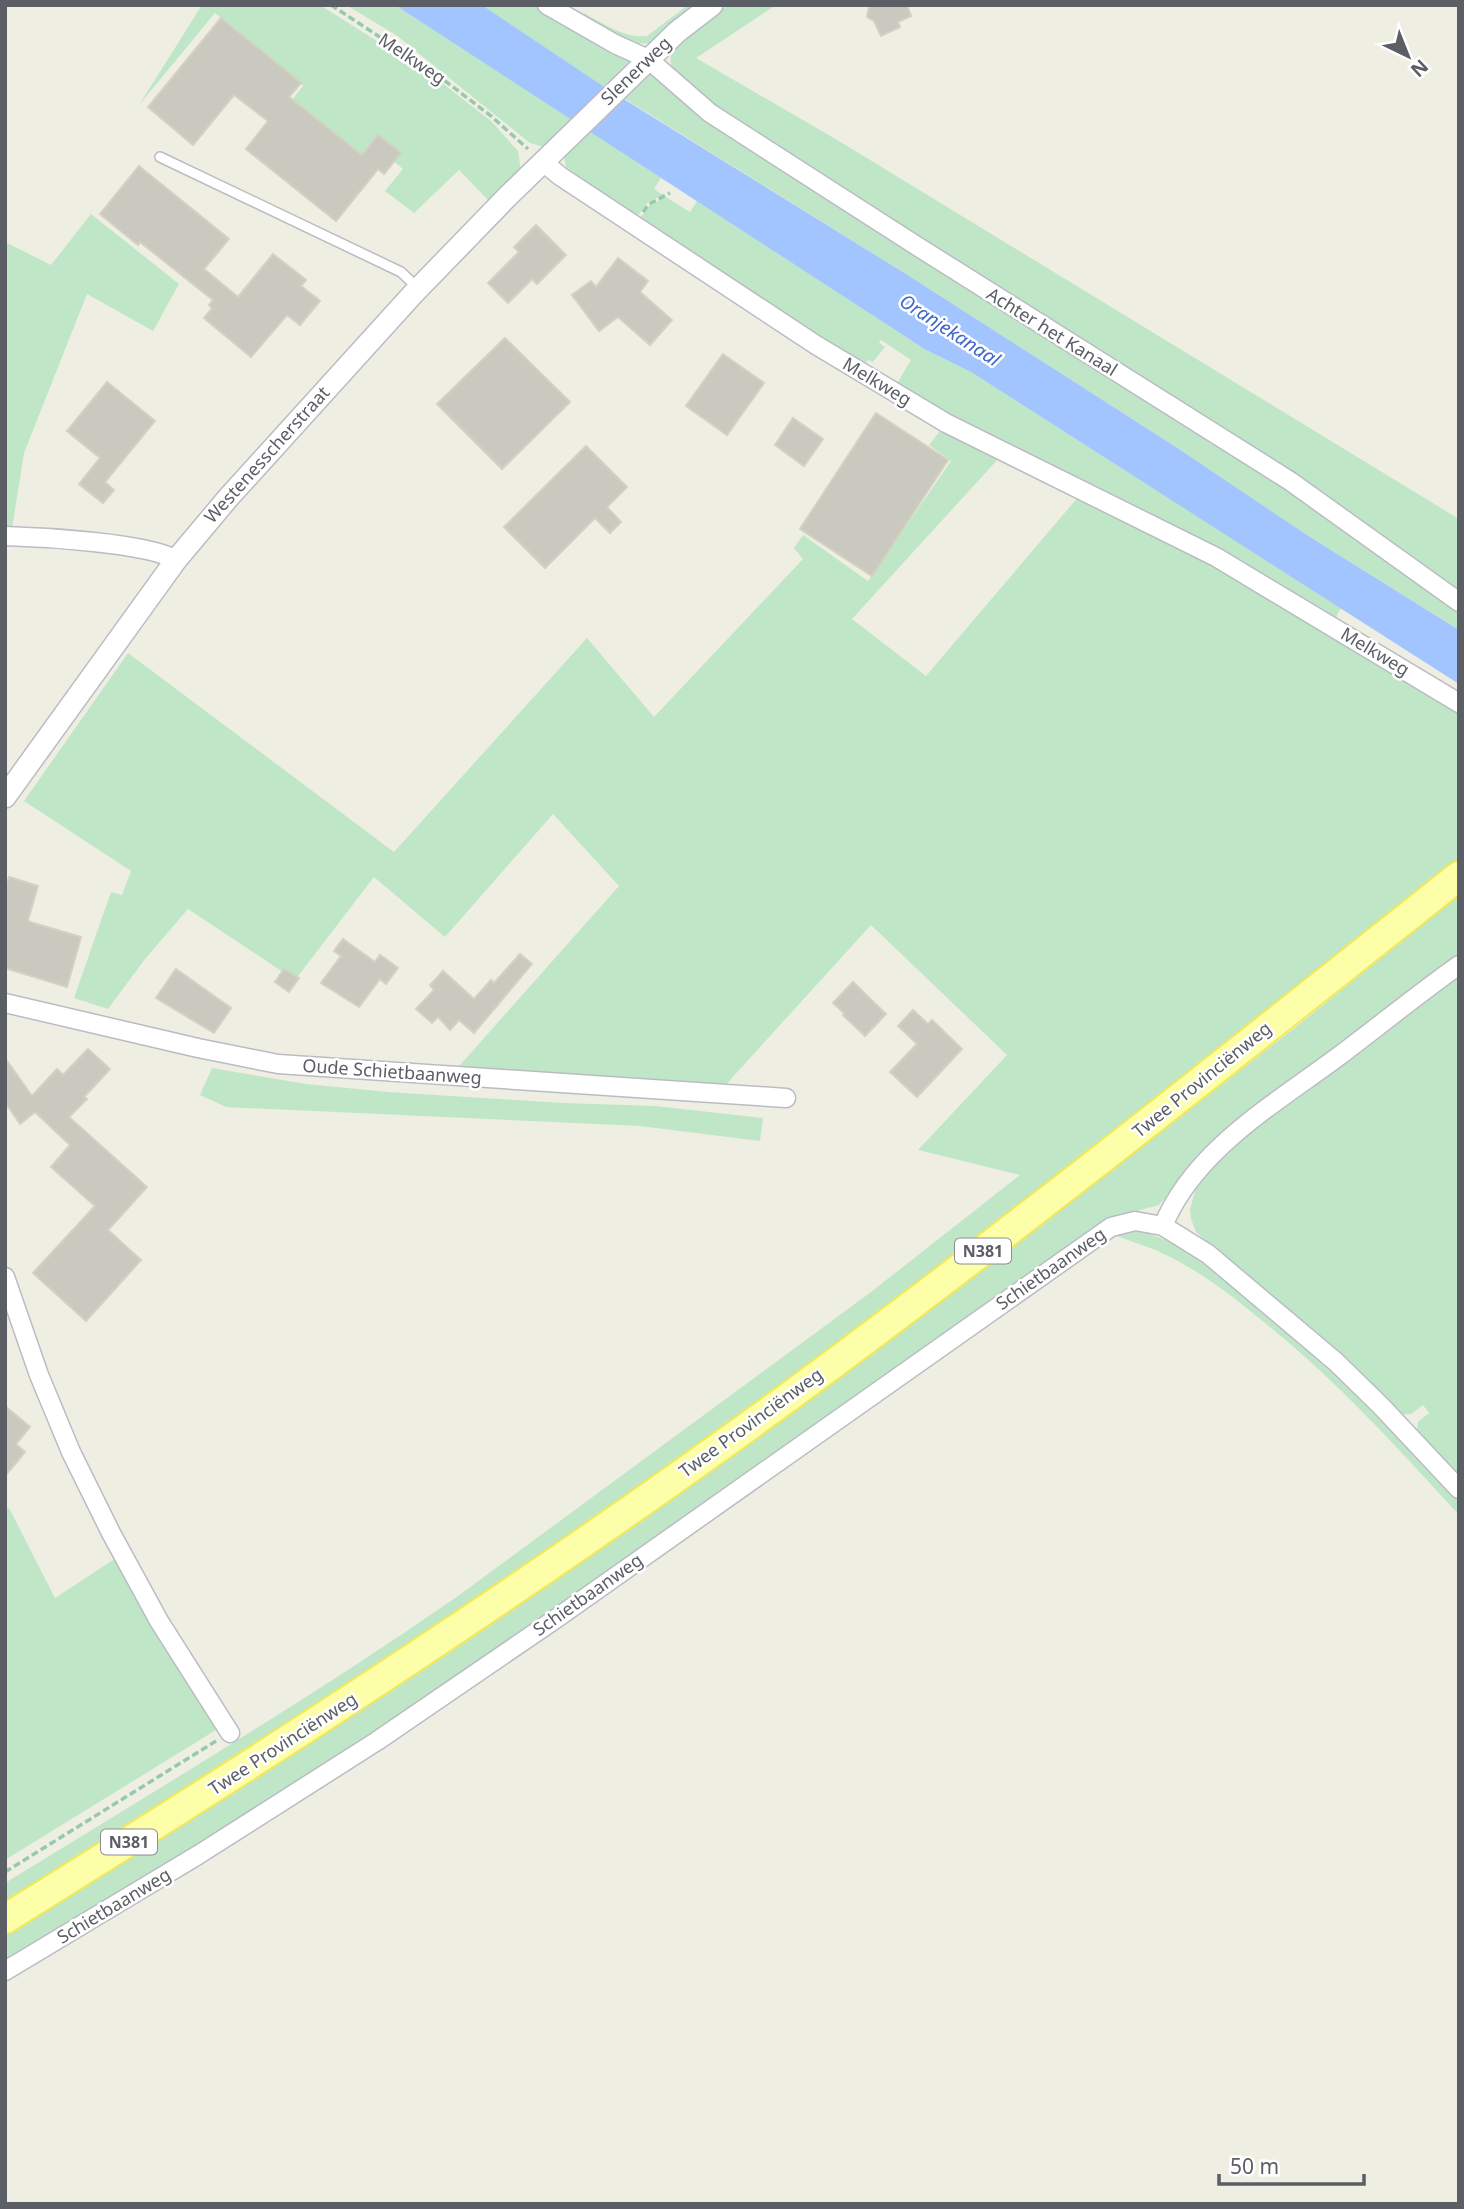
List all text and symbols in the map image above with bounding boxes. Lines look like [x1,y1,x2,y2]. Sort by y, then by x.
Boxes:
north arrow [1373,21,1443,91]
street label: Melkweg [374,27,451,89]
street label: Slenerweg [595,31,676,110]
text: N [1405,54,1434,83]
street label: Achter het Kanaal [983,281,1122,381]
water label: Oranjekanaal [895,288,1006,373]
street label: Melkweg [839,351,916,411]
street label: Westenesscherstraat [198,380,335,528]
street label: Melkweg [1337,621,1414,681]
street label: Twee Provinciënweg [1127,1016,1276,1143]
street label: Oude Schietbaanweg [302,1053,483,1089]
street label: Schietbaanweg [991,1221,1110,1315]
road number: N381 [955,1238,1011,1264]
street label: Twee Provinciënweg [674,1362,827,1482]
street label: Schietbaanweg [528,1547,647,1641]
street label: Twee Provinciënweg [204,1686,361,1800]
road number: N381 [101,1830,157,1854]
street label: Schietbaanweg [52,1862,175,1949]
scale bar [1219,2142,1364,2186]
text: 50 m [1230,2152,1279,2180]

